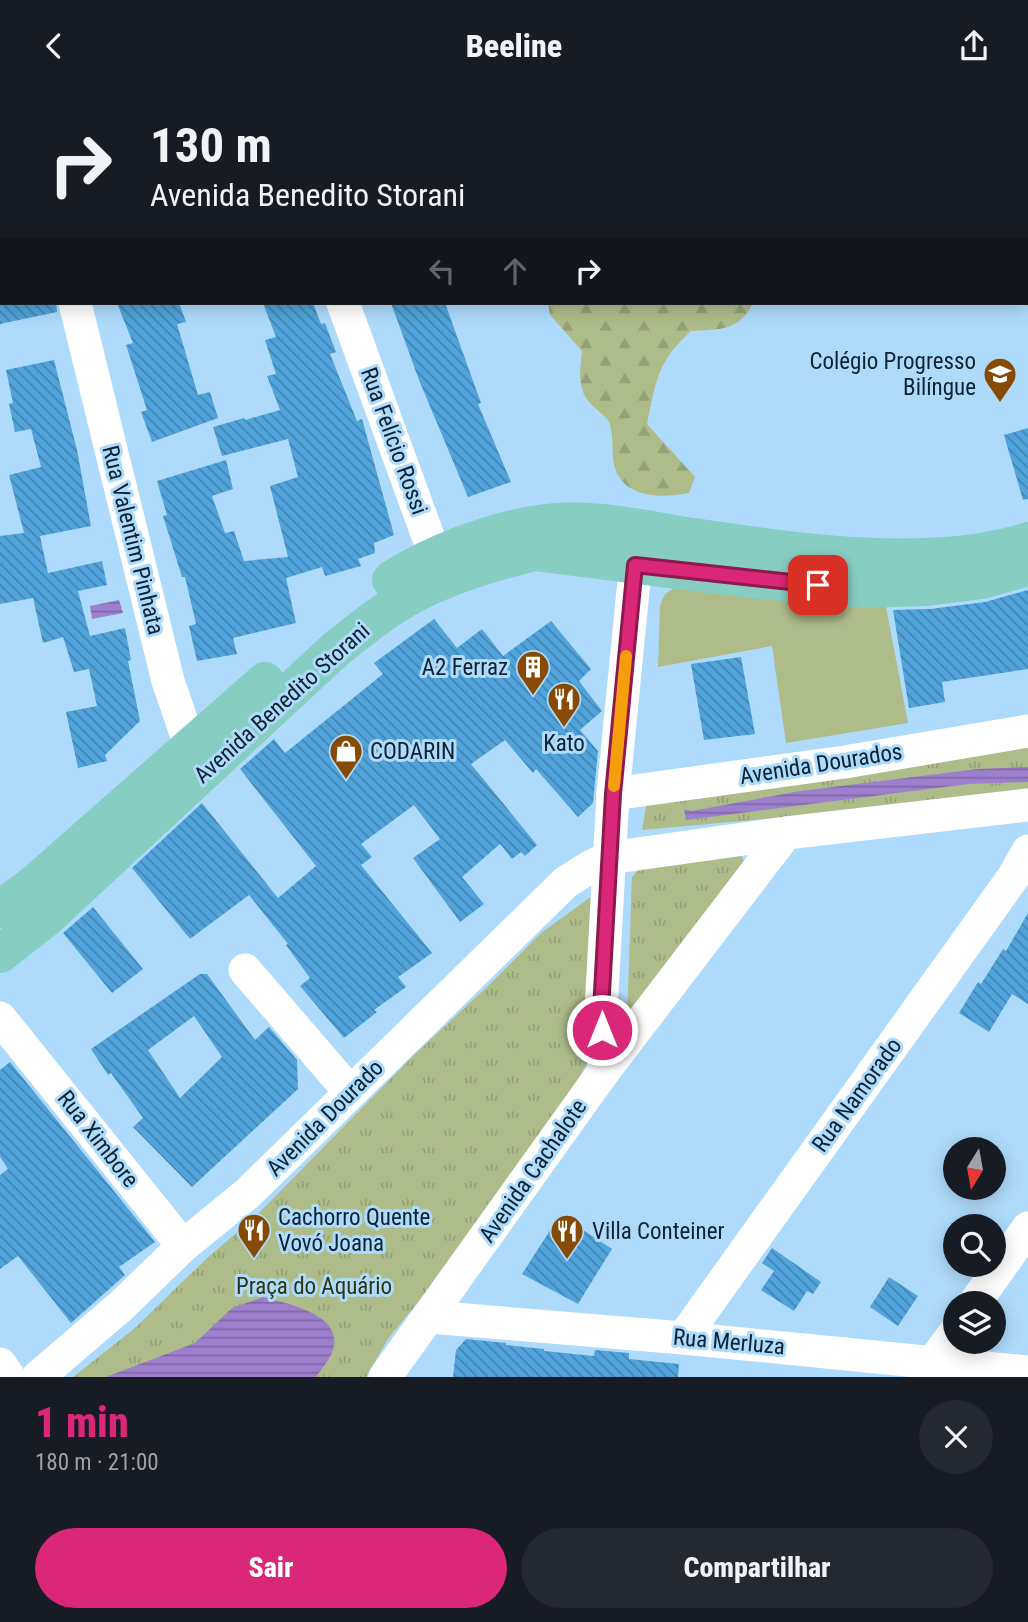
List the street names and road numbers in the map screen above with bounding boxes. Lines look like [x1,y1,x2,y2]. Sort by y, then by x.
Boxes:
street label: Rua Felício Rossi [355,364,433,518]
street label: Rua Valentim Pinhata [96,443,170,637]
street label: Avenida Benedito Storani [189,617,375,789]
street label: Avenida Dourados [738,738,904,790]
street label: Rua Namorado [807,1033,907,1157]
street label: Avenida Dourado [261,1054,389,1182]
street label: Rua Ximbore [52,1085,144,1193]
street label: Avenida Cachalote [474,1094,592,1248]
street label: Rua Merluza [672,1324,786,1360]

